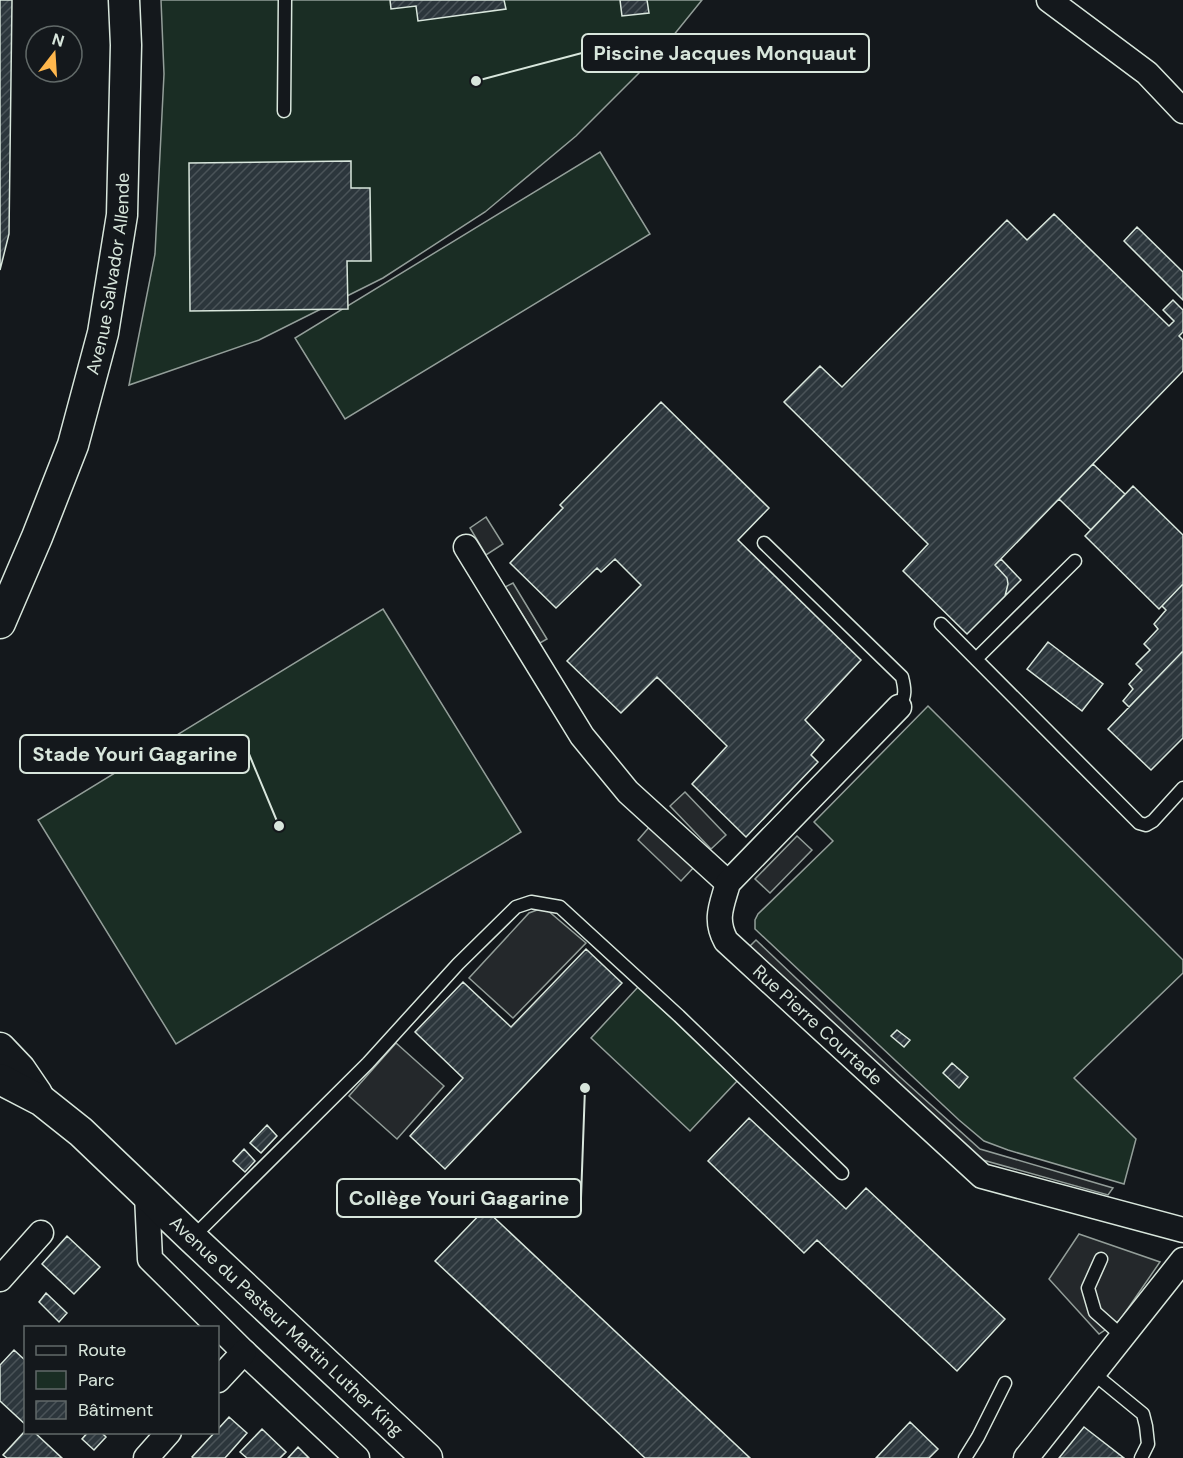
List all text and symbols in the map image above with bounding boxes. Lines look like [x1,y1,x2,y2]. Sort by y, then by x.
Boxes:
north arrow [24,24,84,84]
text: N [50,28,67,52]
callout: Piscine Jacques Monquaut [582,34,869,72]
text: Piscine Jacques Monquaut [594,40,856,66]
street label: Avenue Salvador Allende [80,172,135,377]
callout: Stade Youri Gagarine [20,735,249,773]
text: Stade Youri Gagarine [32,741,238,767]
street label: Rue Pierre Courtade [748,960,888,1091]
callout: Collège Youri Gagarine [337,1179,581,1217]
text: Collège Youri Gagarine [349,1185,569,1211]
street label: Avenue du Pasteur Martin Luther King [164,1211,408,1442]
legend [24,1326,219,1434]
text: Route [78,1338,126,1362]
text: Parc [78,1368,114,1392]
text: Bâtiment [78,1398,153,1422]

